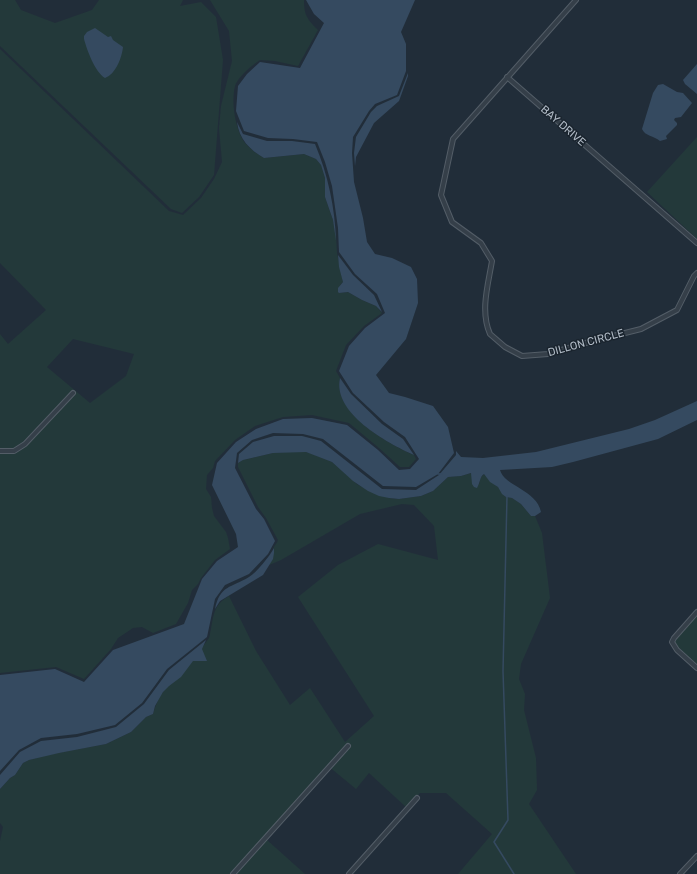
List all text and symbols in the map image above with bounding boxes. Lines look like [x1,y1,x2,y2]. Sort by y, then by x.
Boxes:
street label: BAY DRIVE [538,103,588,149]
street label: DILLON CIRCLE [546,326,626,360]

